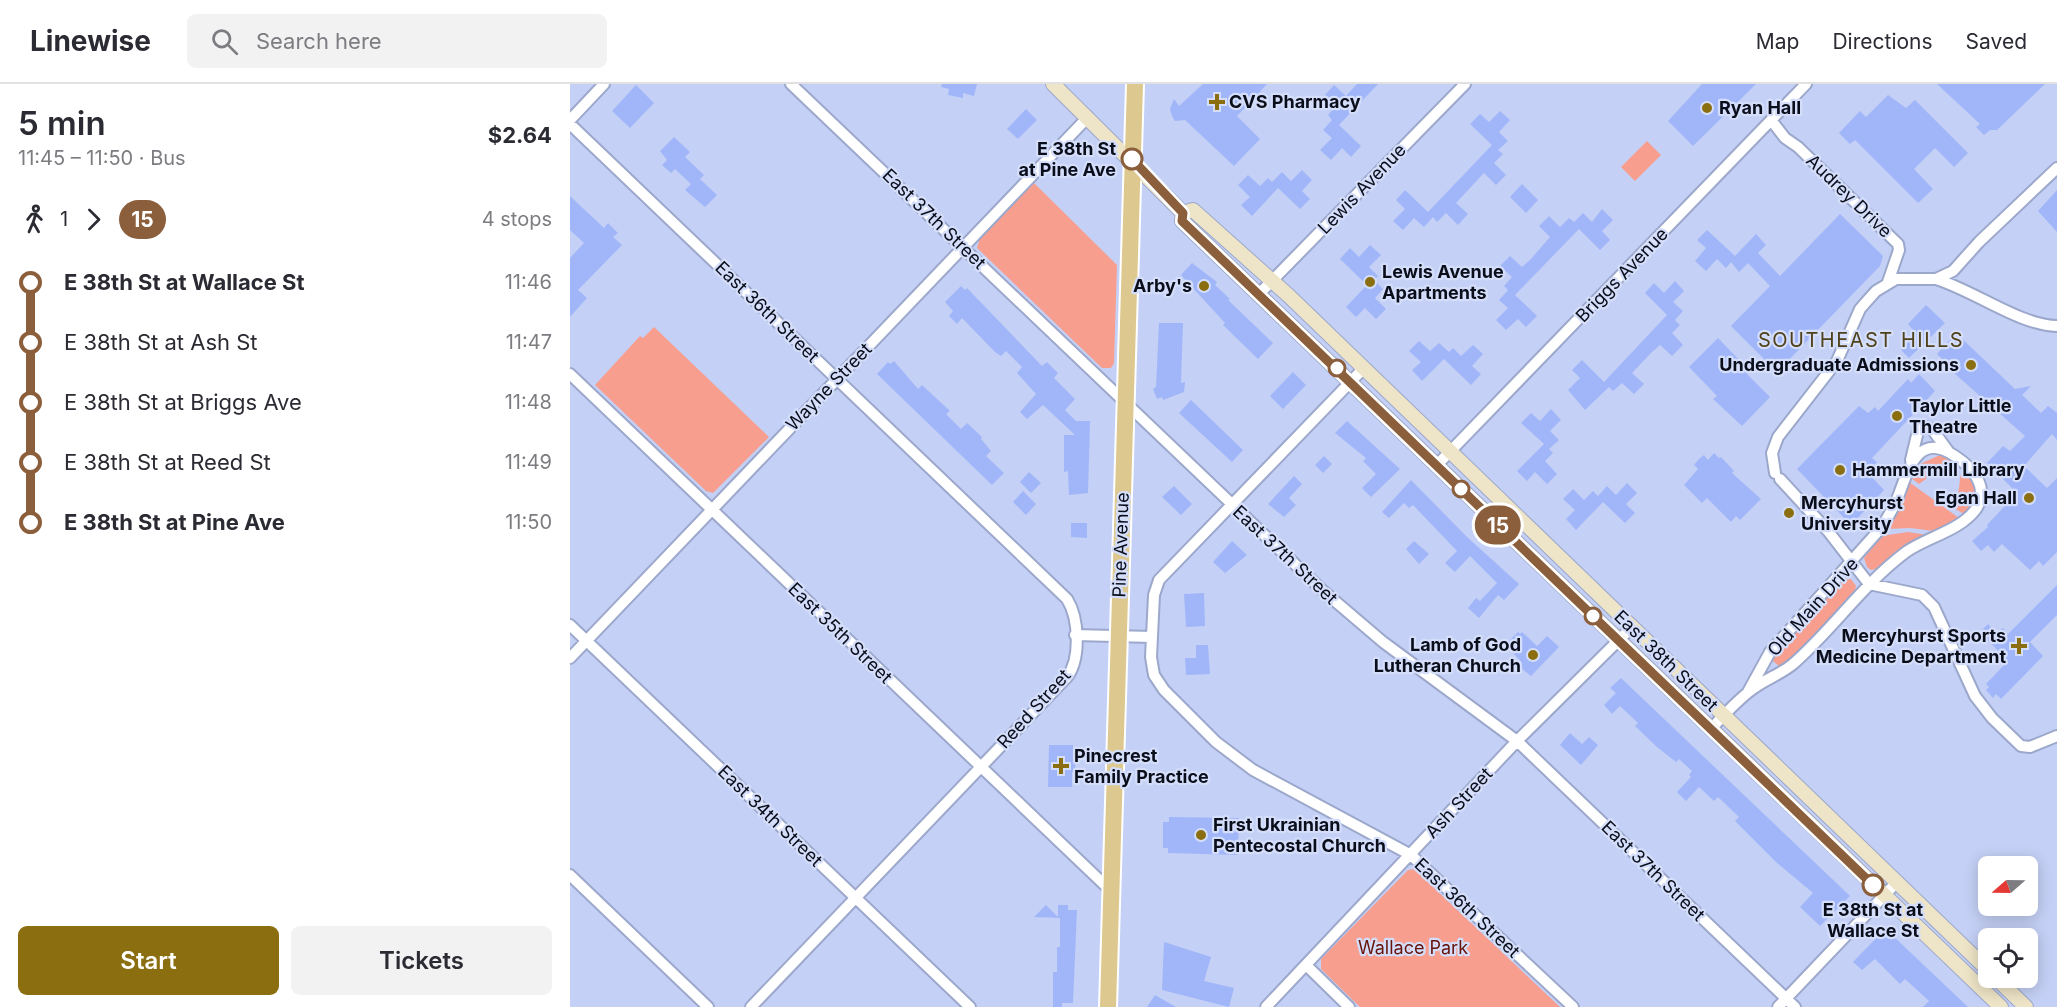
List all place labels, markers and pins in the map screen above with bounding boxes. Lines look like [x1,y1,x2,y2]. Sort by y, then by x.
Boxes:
place label: CVS Pharmacy [1229,91,1361,112]
marker: CVS Pharmacy [1210,95,1224,109]
place label: Ryan Hall [1719,97,1801,118]
marker: Ryan Hall [1700,101,1714,115]
place label: E 38th St at Pine Ave [1019,138,1116,180]
marker: E 38th St at Pine Ave [1121,148,1143,170]
place label: Lewis Avenue Apartments [1382,261,1504,303]
place label: Arby's [1133,275,1192,296]
marker: Lewis Avenue Apartments [1363,275,1377,289]
marker: Arby's [1197,279,1211,293]
place label: Undergraduate Admissions [1719,354,1959,375]
marker: Undergraduate Admissions [1964,358,1978,372]
unlabelled marker [1328,359,1346,377]
place label: Taylor Little Theatre [1909,395,2012,437]
marker: Taylor Little Theatre [1890,409,1904,423]
place label: Hammermill Library [1852,459,2025,480]
marker: Hammermill Library [1833,463,1847,477]
unlabelled marker [1452,480,1470,498]
place label: Egan Hall [1935,487,2017,508]
marker: Egan Hall [2022,491,2036,505]
place label: Mercyhurst University [1801,492,1903,534]
marker: Mercyhurst University [1782,506,1796,520]
unlabelled marker [1584,607,1602,625]
place label: Mercyhurst Sports Medicine Department [1816,625,2006,667]
place label: Lamb of God Lutheran Church [1374,634,1521,676]
marker: Mercyhurst Sports Medicine Department [2010,637,2028,655]
marker: Lamb of God Lutheran Church [1526,648,1540,662]
place label: Pinecrest Family Practice [1074,745,1209,787]
marker: Pinecrest Family Practice [1052,757,1070,775]
place label: First Ukrainian Pentecostal Church [1213,814,1386,856]
marker: First Ukrainian Pentecostal Church [1194,828,1208,842]
marker: E 38th St at Wallace St [1862,874,1884,896]
place label: E 38th St at Wallace St [1823,899,1924,941]

